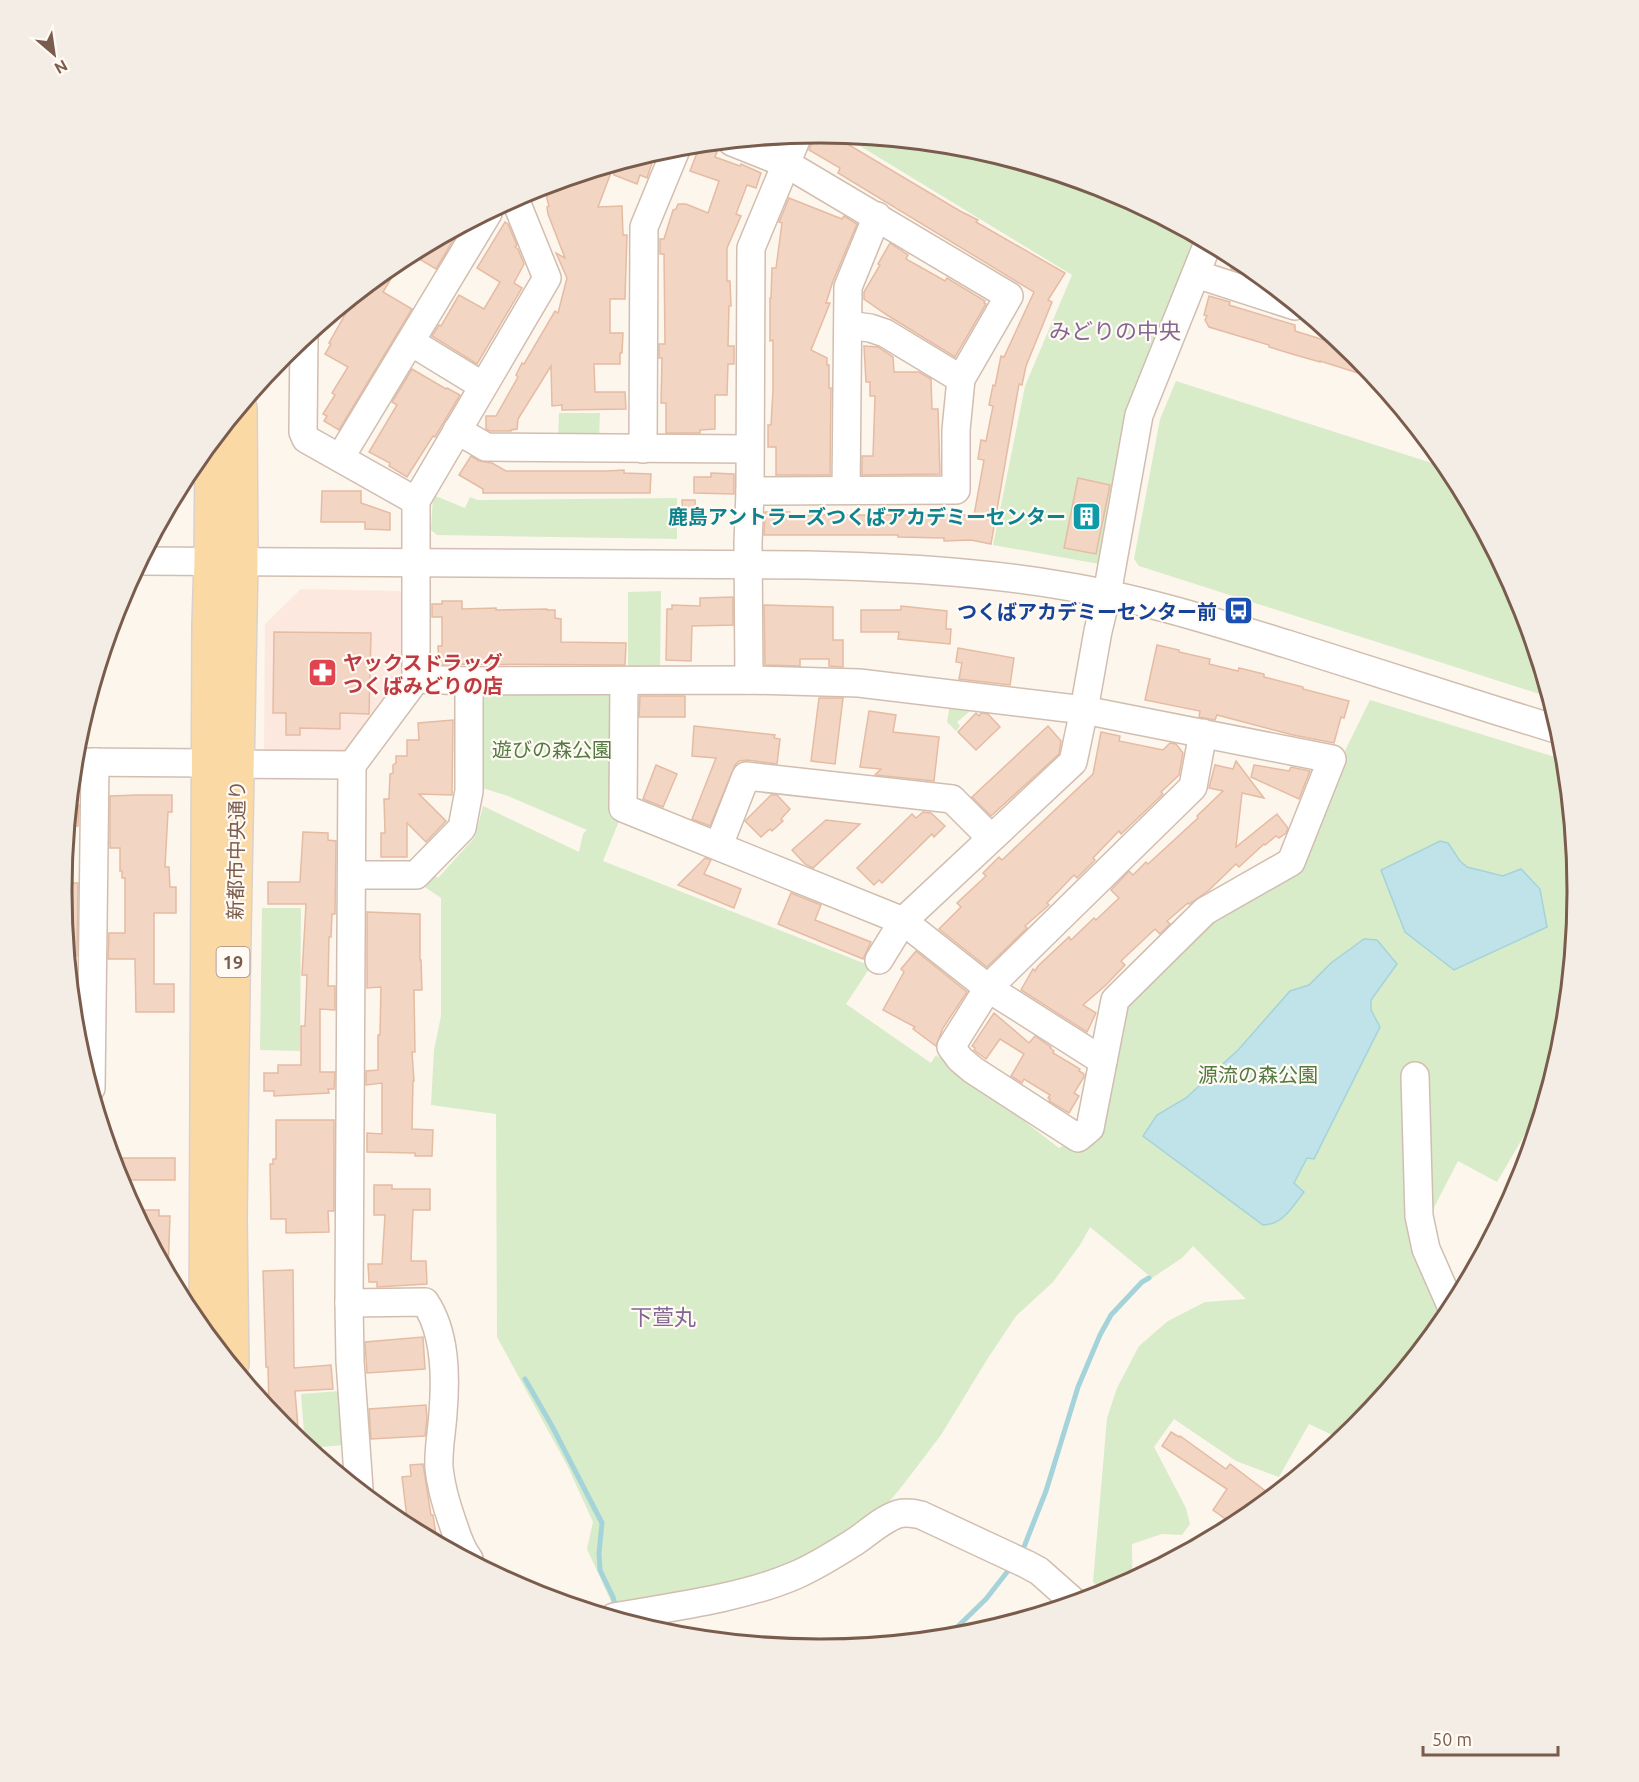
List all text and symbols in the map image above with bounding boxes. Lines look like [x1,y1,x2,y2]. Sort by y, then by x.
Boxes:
north arrow [24,24,84,84]
text: N [52,56,71,78]
district label: みどりの中央 [1049,318,1181,343]
building icon: 鹿島アントラーズつくばアカデミーセンター [1071,500,1103,532]
place label: 鹿島アントラーズつくばアカデミーセンター [668,505,1066,528]
bus stop icon: つくばアカデミーセンター前 [1222,595,1254,627]
place label: つくばアカデミーセンター前 [957,600,1217,623]
place label: ヤックスドラッグ つくばみどりの店 [343,651,503,697]
pharmacy icon: ヤックスドラッグ つくばみどりの店 [306,657,338,689]
park label: 遊びの森公園 [492,738,612,761]
street label: 新都市中央通り [223,780,249,920]
road number: 19 [216,947,250,977]
park label: 源流の森公園 [1198,1063,1318,1086]
district label: 下萱丸 [630,1304,696,1329]
scale bar [1423,1719,1558,1757]
text: 50 m [1432,1729,1472,1749]

